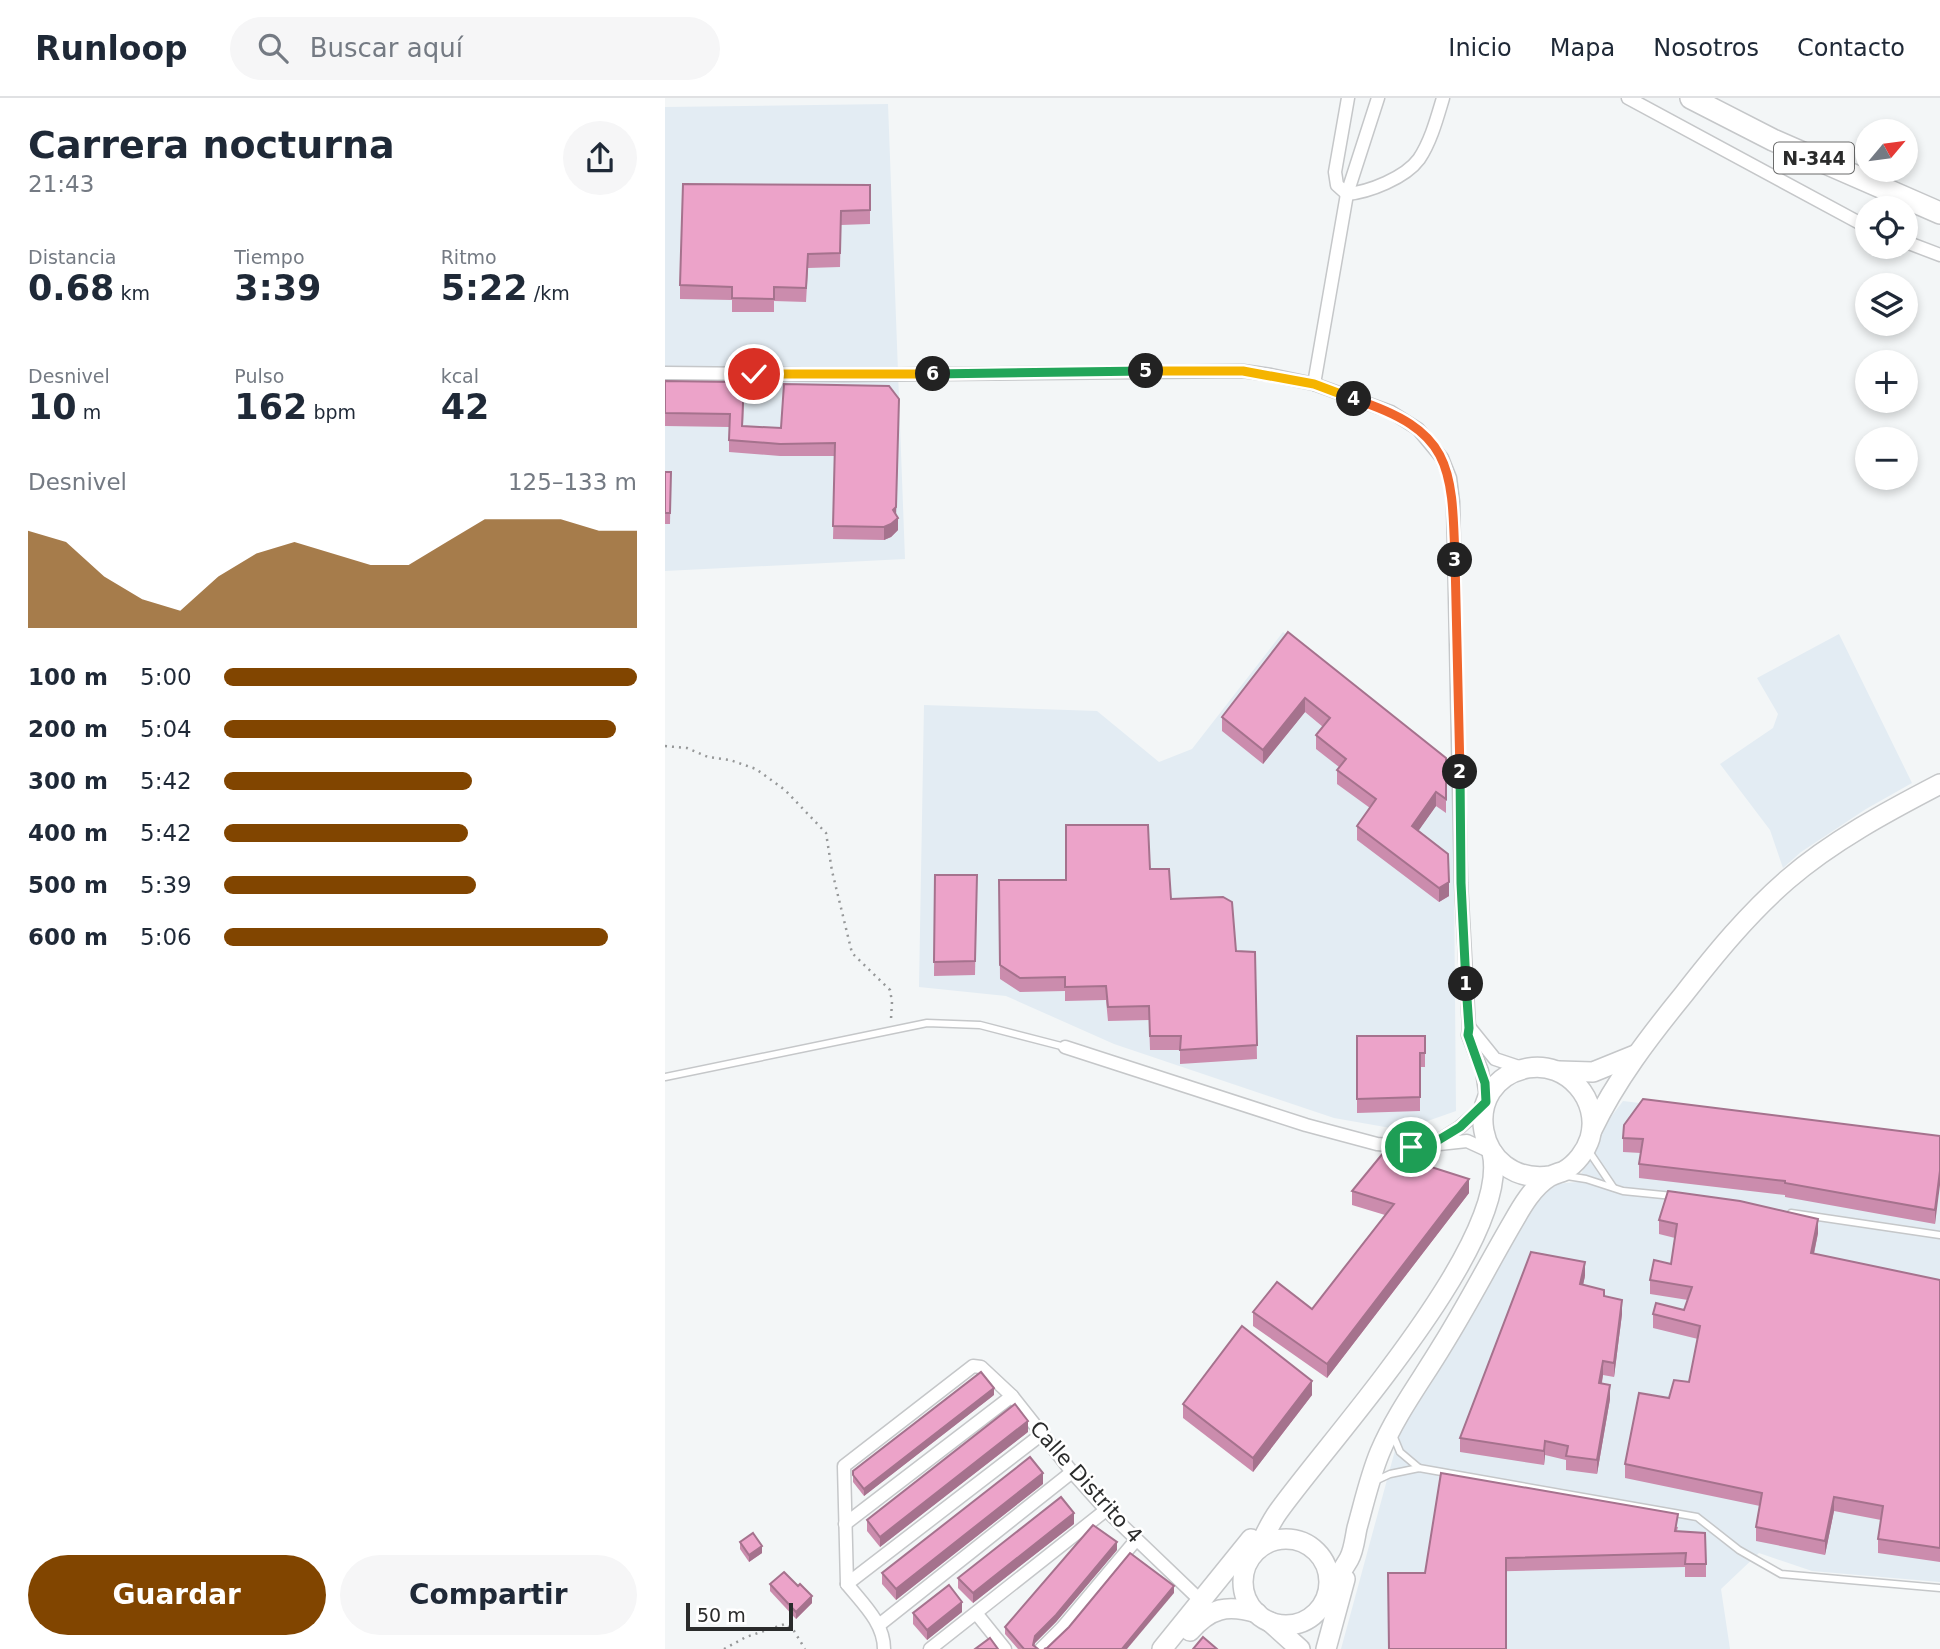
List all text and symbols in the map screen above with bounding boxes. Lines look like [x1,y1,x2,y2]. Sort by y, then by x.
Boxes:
search box [230,17,720,80]
text: Runloop [35,29,188,68]
icon: search [254,29,292,67]
text: Buscar aquí [310,33,463,63]
text: Inicio [1448,34,1512,62]
text: Mapa [1550,34,1615,62]
text: Nosotros [1653,34,1759,62]
text: Contacto [1797,34,1905,62]
north arrow [1855,119,1918,182]
map controls [1855,119,1918,490]
button: share [563,121,637,195]
text: Carrera nocturna [28,123,395,167]
road number: N-344 [1774,142,1854,174]
text: 21:43 [28,171,94,197]
button: locate [1855,196,1918,259]
text: Distancia [28,246,116,268]
text: Tiempo [234,246,305,268]
text: Ritmo [441,246,497,268]
text: 0.68 [28,268,114,308]
text: 3:39 [234,268,321,308]
text: 5:22 [441,268,528,308]
button: layers [1855,273,1918,336]
text: km [114,282,150,304]
text: /km [528,282,570,304]
pin [724,344,784,404]
button: + [1855,350,1918,413]
pin: 5 [1128,354,1163,388]
icon: check [735,355,773,393]
pin: 6 [915,356,951,392]
text: 5 [1139,359,1152,381]
text: 6 [926,362,939,384]
text: Desnivel [28,365,110,387]
text: Pulso [234,365,284,387]
text: kcal [441,365,479,387]
pin: 4 [1337,382,1371,416]
text: 10 [28,387,77,427]
text: 162 [234,387,307,427]
text: 42 [441,387,489,427]
text: 4 [1347,387,1360,409]
text: m [77,401,101,423]
text: bpm [307,401,356,423]
button: − [1855,427,1918,490]
text: Desnivel [28,469,127,495]
text: 125–133 m [508,469,637,495]
pin: 3 [1437,542,1473,578]
text: 3 [1448,548,1461,570]
text: 100 m [28,664,108,690]
text: 5:00 [140,664,192,690]
text: 200 m [28,716,108,742]
text: 5:04 [140,716,192,742]
pin: 2 [1443,754,1477,790]
text: 2 [1453,760,1466,782]
text: 300 m [28,768,108,794]
text: 5:42 [140,768,192,794]
text: 400 m [28,820,108,846]
text: 5:42 [140,820,192,846]
text: 500 m [28,872,108,898]
text: 5:39 [140,872,192,898]
text: 600 m [28,924,108,950]
text: 5:06 [140,924,192,950]
pin: 1 [1449,966,1483,1001]
text: 1 [1459,972,1472,994]
pin [1381,1117,1441,1177]
icon: arrive [1392,1128,1430,1166]
street label: Calle Distrito 4 [1025,1416,1147,1548]
button: Guardar [28,1555,326,1635]
button: Compartir [340,1555,637,1635]
scale bar [686,1600,793,1632]
text: 50 m [697,1604,746,1626]

